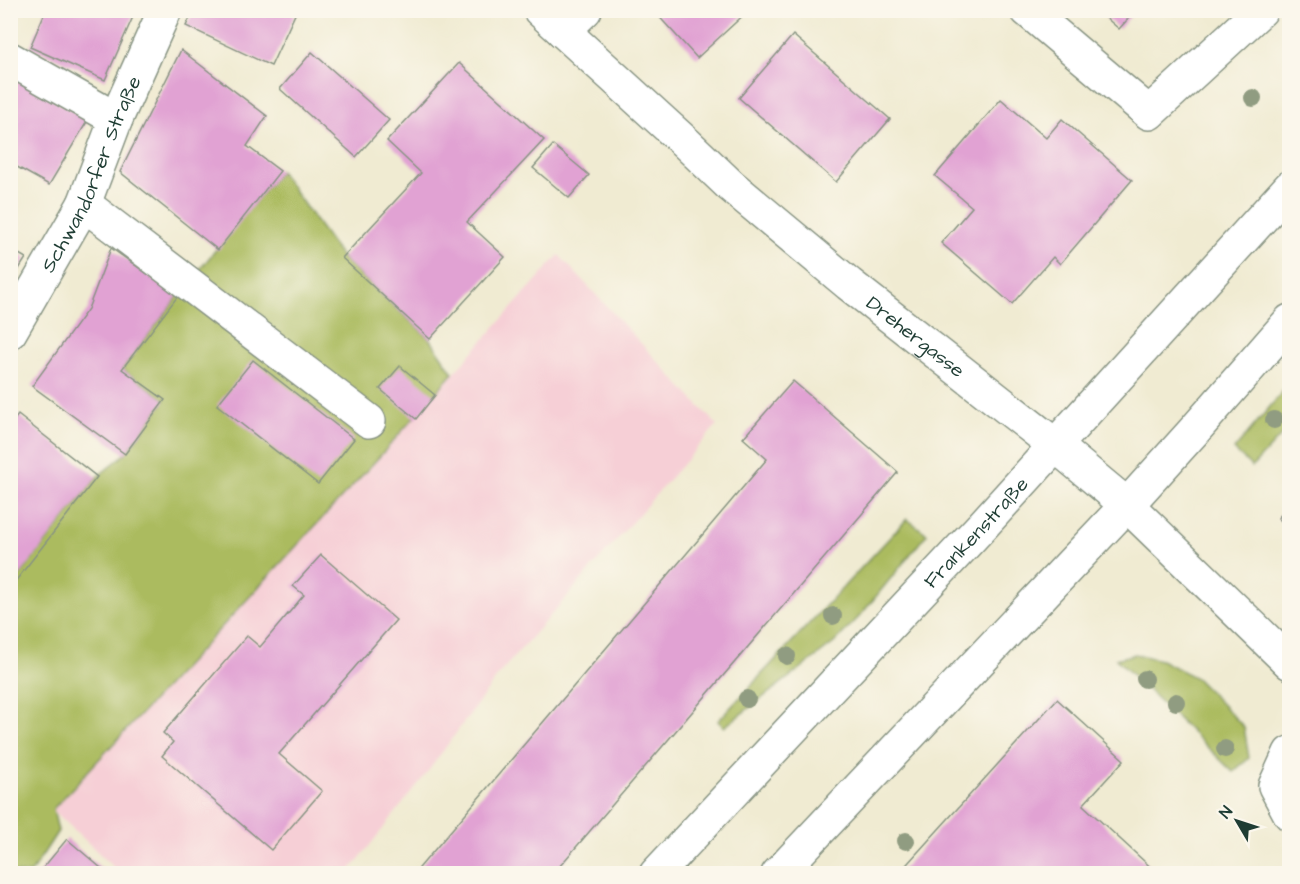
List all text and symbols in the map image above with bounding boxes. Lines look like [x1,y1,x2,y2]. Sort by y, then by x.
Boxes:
street label: Schwandorfer Straße [34,72,149,278]
street label: Drehergasse [860,290,970,385]
street label: Frankenstraße [918,471,1035,595]
north arrow [1207,791,1267,851]
text: N [1214,801,1238,823]

